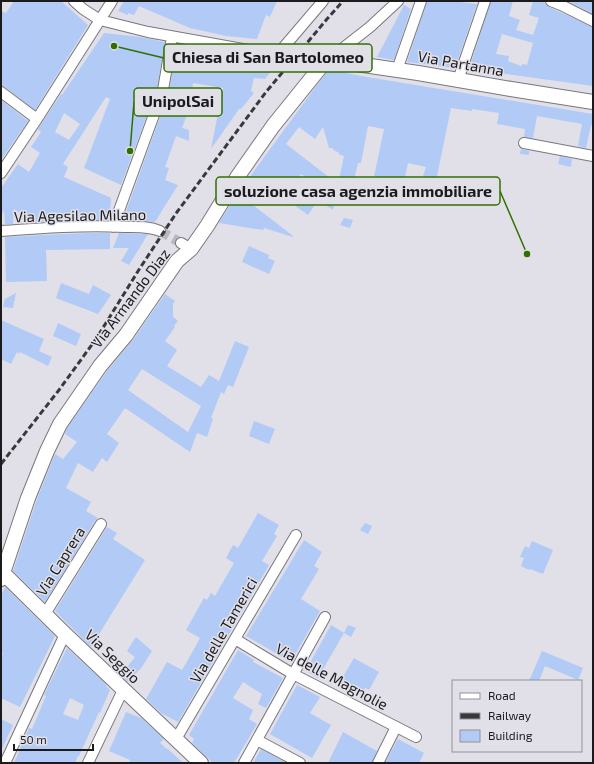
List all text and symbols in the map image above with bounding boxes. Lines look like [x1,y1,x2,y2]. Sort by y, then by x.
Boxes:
callout: Chiesa di San Bartolomeo [164,44,372,72]
text: Chiesa di San Bartolomeo [172,47,364,66]
street label: Via Partanna [417,47,505,79]
callout: UnipolSai [134,88,222,116]
text: UnipolSai [142,91,214,110]
callout: soluzione casa agenzia immobiliare [216,177,500,205]
text: soluzione casa agenzia immobiliare [224,181,492,200]
street label: Via Agesilao Milano [14,205,146,225]
street label: Via Armando Diaz [87,245,173,351]
street label: Via Caprera [32,523,88,599]
street label: Via delle Tamerici [186,574,260,686]
street label: Via Seggio [82,625,144,687]
street label: Via delle Magnolie [273,639,391,713]
legend [452,680,582,752]
text: Road [488,688,516,702]
text: Railway [488,708,532,722]
scale bar [14,726,93,752]
text: Building [488,728,533,742]
text: 50 m [20,732,47,746]

